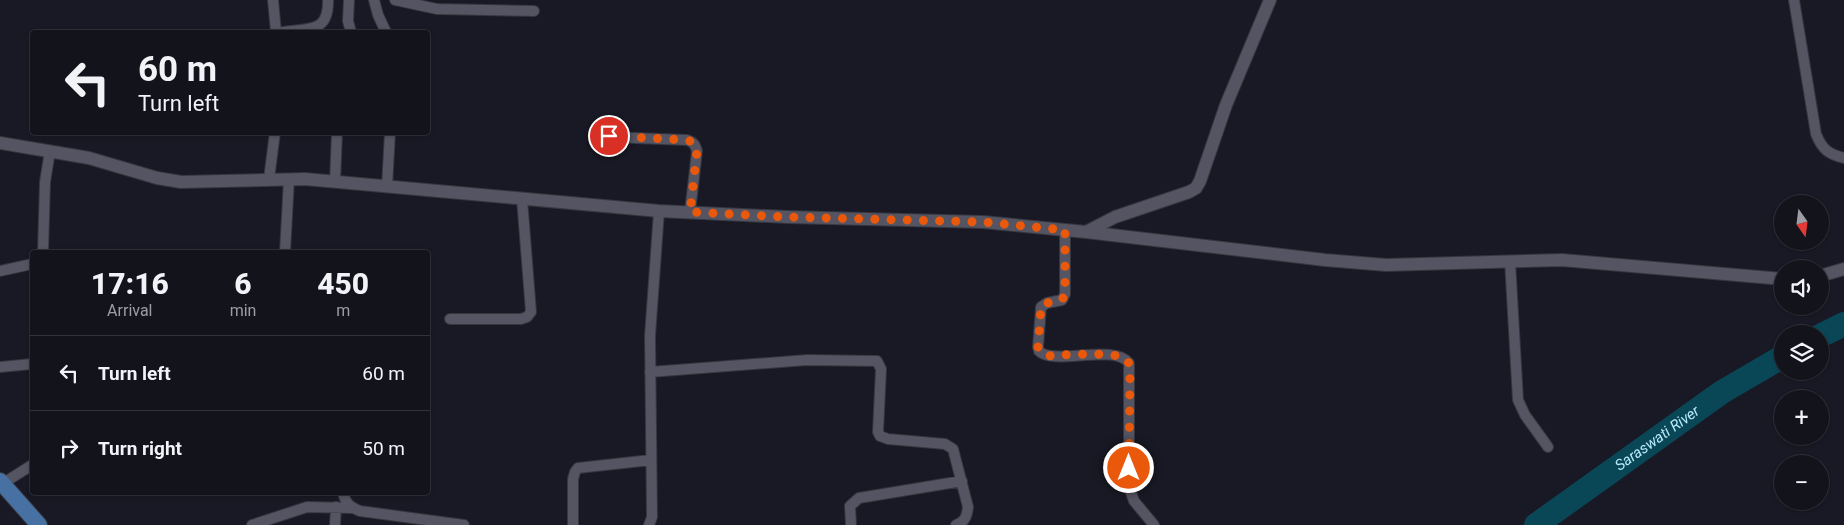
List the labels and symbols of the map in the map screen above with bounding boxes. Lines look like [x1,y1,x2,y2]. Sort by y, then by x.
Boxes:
pin [588,115,630,157]
north arrow [1774,195,1829,250]
water label: Saraswati River [1611,401,1704,475]
position arrow [1102,441,1154,493]

